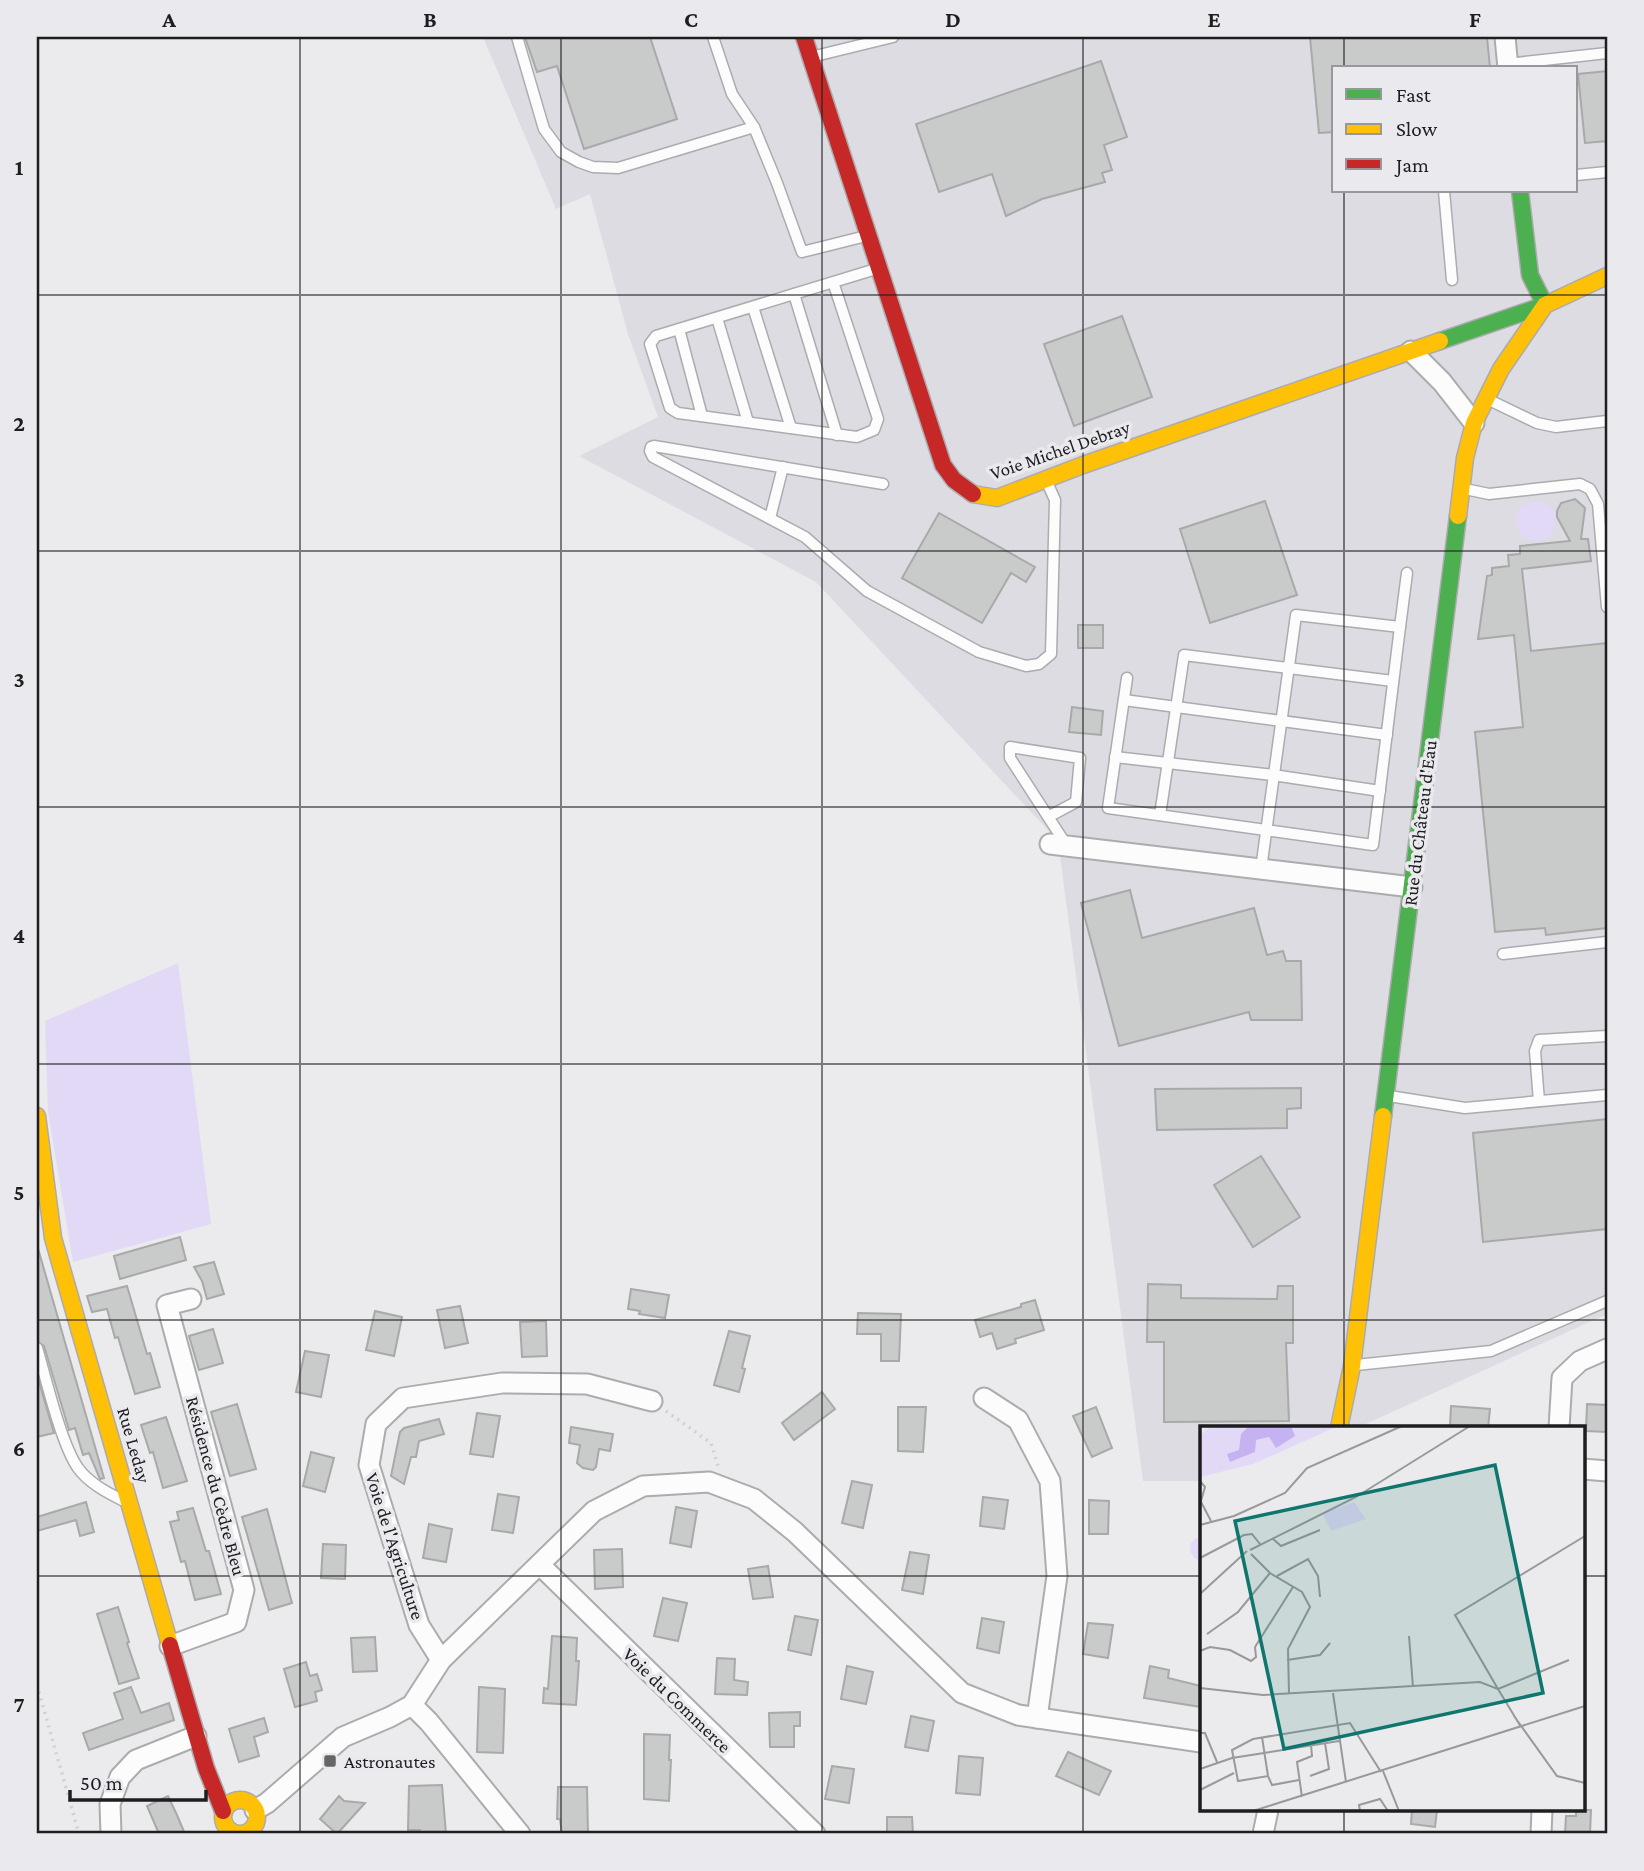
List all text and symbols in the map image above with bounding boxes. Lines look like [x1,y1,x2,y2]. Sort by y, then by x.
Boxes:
text: A [161,6,176,32]
text: B [423,6,437,32]
text: C [684,6,698,32]
text: D [945,6,961,32]
text: E [1207,6,1221,32]
text: F [1469,6,1481,32]
legend [1332,66,1578,192]
text: Fast [1396,83,1432,107]
text: Slow [1396,117,1438,141]
text: Jam [1394,153,1429,177]
text: 1 [15,154,24,180]
text: 2 [13,410,25,436]
street label: Voie Michel Debray [987,416,1133,484]
text: 3 [13,666,25,692]
street label: Rue du Château d'Eau [1399,739,1441,907]
text: 4 [13,922,25,948]
text: 5 [13,1179,25,1205]
street label: Résidence du Cèdre Bleu [182,1394,250,1578]
street label: Rue Leday [113,1405,155,1485]
inset map [1200,1426,1584,1812]
text: 6 [13,1435,25,1461]
street label: Voie de l'Agriculture [361,1470,429,1622]
street label: Voie du Commerce [619,1643,735,1757]
text: 7 [13,1691,25,1717]
place label: Astronautes [344,1751,435,1772]
marker: Astronautes [322,1753,338,1769]
scale bar [70,1759,206,1803]
text: 50 m [80,1771,123,1795]

